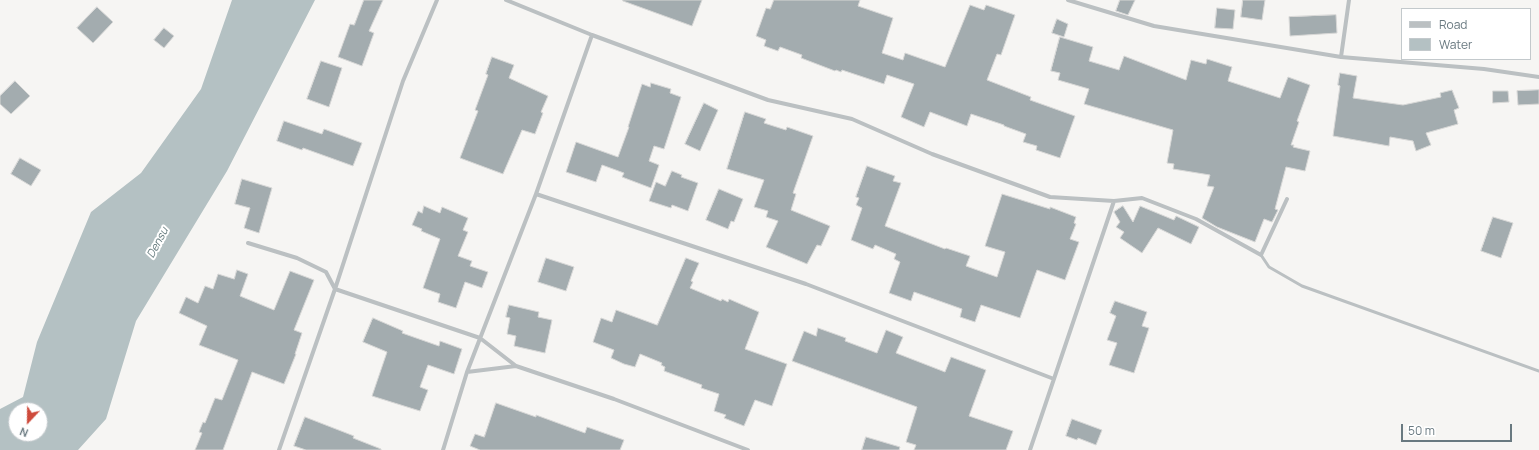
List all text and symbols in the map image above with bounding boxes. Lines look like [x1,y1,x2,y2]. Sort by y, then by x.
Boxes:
legend [1401,8,1531,60]
text: Road [1439,16,1467,33]
text: Water [1439,36,1472,53]
water label: Densu [145,226,171,260]
north arrow [8,402,48,442]
scale bar [1403,416,1514,442]
text: 50 m [1408,422,1435,439]
text: N [17,424,30,441]

